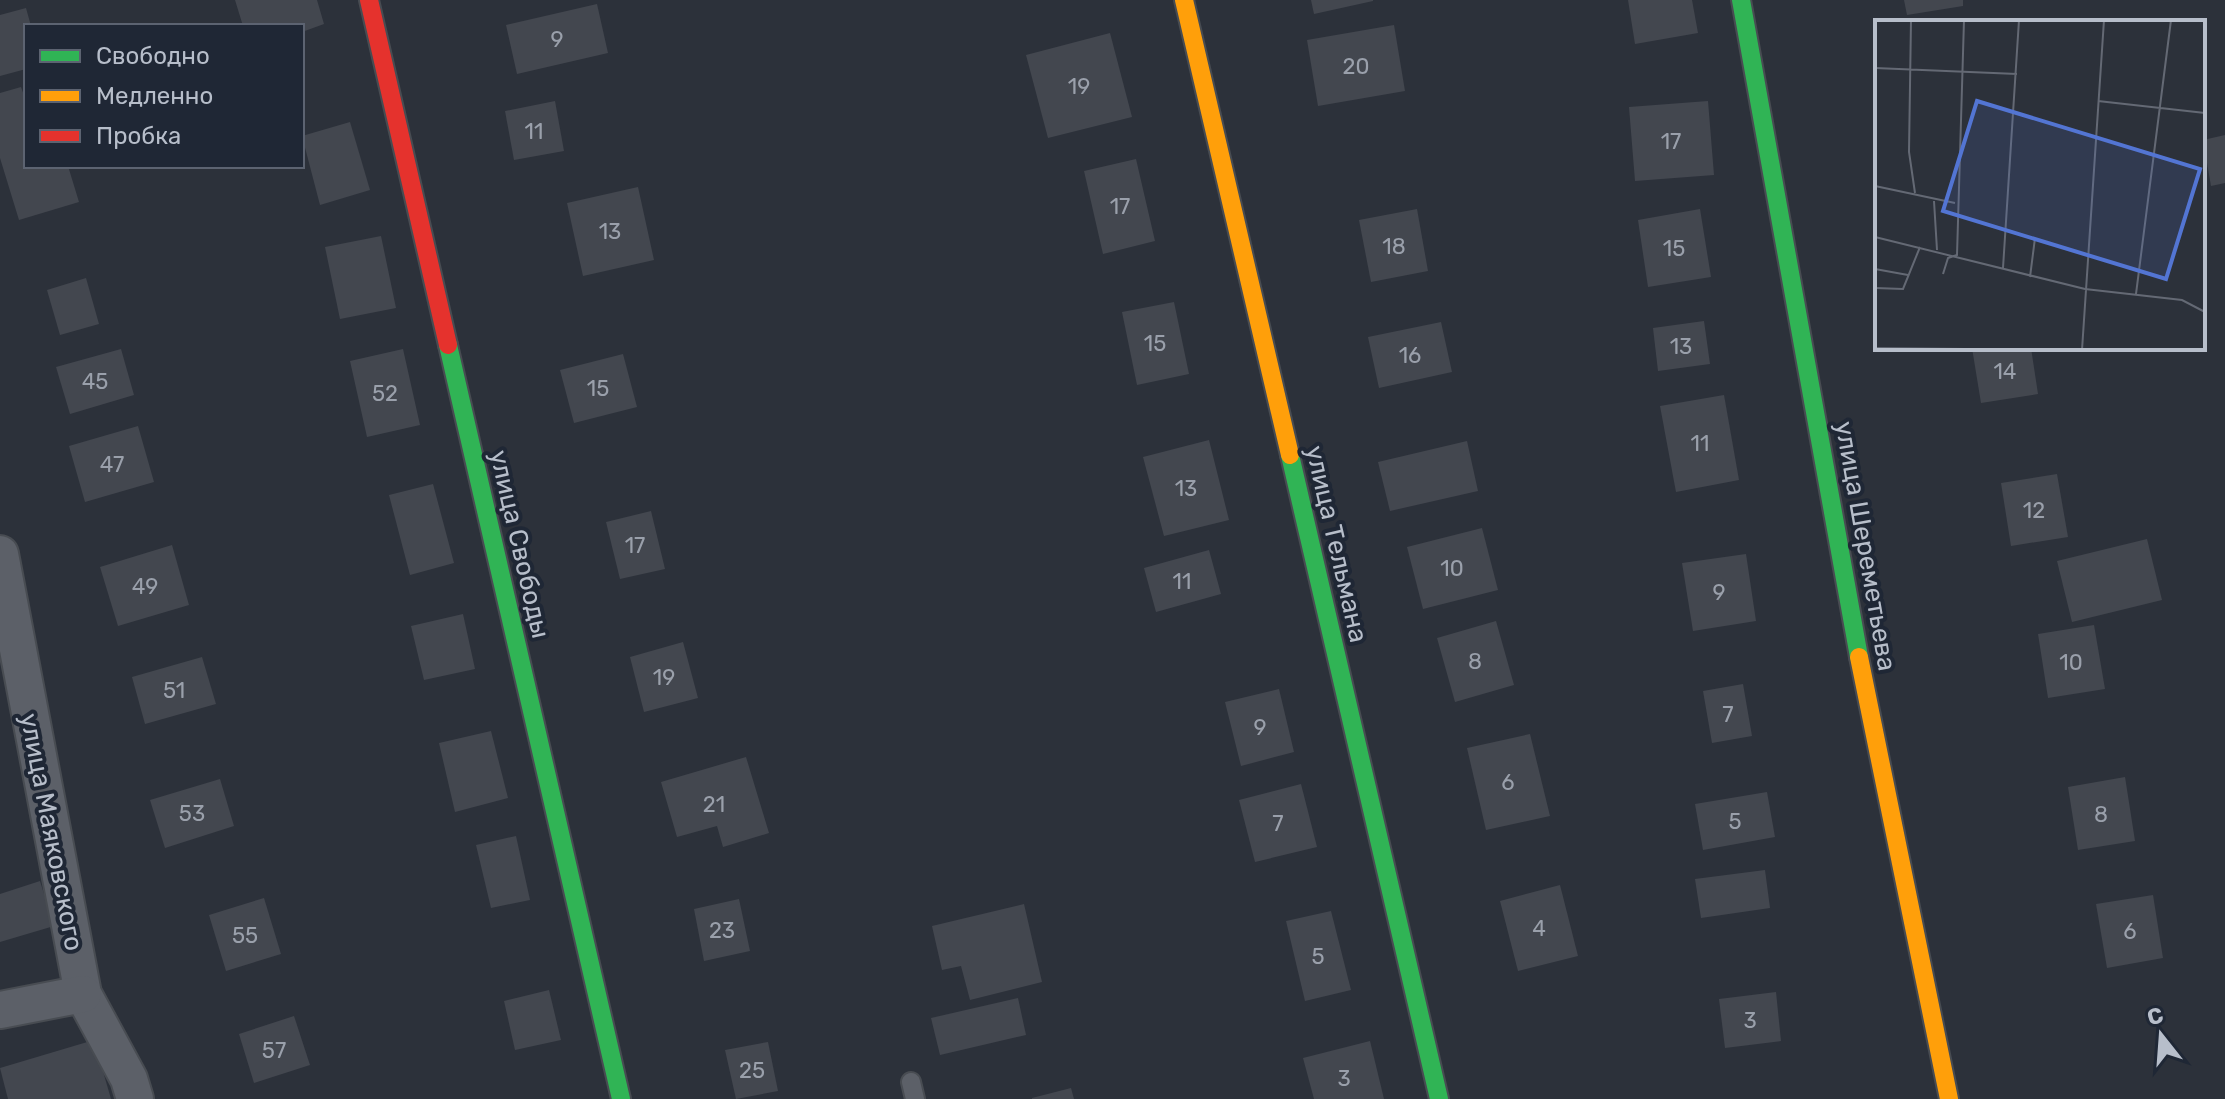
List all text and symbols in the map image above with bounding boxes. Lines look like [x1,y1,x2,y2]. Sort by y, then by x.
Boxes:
inset map [1875,20,2205,350]
legend [24,24,304,168]
house number: 9 [550,26,564,53]
text: Свободно [96,42,210,70]
house number: 20 [1343,53,1369,80]
house number: 19 [1068,73,1090,100]
text: Медленно [96,82,213,110]
house number: 11 [525,118,543,145]
text: Пробка [96,122,181,150]
house number: 17 [1661,128,1681,155]
house number: 17 [1110,193,1130,220]
house number: 13 [599,218,621,245]
house number: 18 [1382,233,1406,260]
house number: 15 [1663,235,1685,262]
house number: 15 [1144,330,1166,357]
house number: 13 [1670,333,1692,360]
house number: 16 [1399,342,1421,369]
house number: 14 [1993,358,2017,385]
house number: 45 [82,368,108,395]
house number: 15 [587,375,609,402]
house number: 52 [372,380,398,407]
street label: улица Шереметьева [1828,419,1903,673]
house number: 11 [1691,430,1709,457]
street label: улица Тельмана [1299,443,1374,646]
street label: улица Свободы [483,447,556,641]
house number: 47 [100,451,124,478]
house number: 13 [1175,475,1197,502]
house number: 12 [2023,497,2045,524]
house number: 17 [625,532,645,559]
house number: 10 [1440,555,1464,582]
house number: 11 [1173,568,1191,595]
house number: 49 [132,573,158,600]
house number: 9 [1712,579,1726,606]
house number: 8 [1468,648,1482,675]
house number: 10 [2059,649,2083,676]
house number: 19 [653,664,675,691]
house number: 51 [163,677,185,704]
house number: 7 [1722,701,1734,728]
street label: улица Маяковского [13,711,90,954]
house number: 9 [1253,714,1267,741]
house number: 6 [1501,769,1515,796]
house number: 21 [703,791,725,818]
house number: 53 [179,800,205,827]
house number: 8 [2094,801,2108,828]
house number: 5 [1728,808,1742,835]
house number: 7 [1272,810,1284,837]
house number: 4 [1532,915,1546,942]
house number: 23 [709,917,735,944]
house number: 6 [2123,918,2137,945]
house number: 55 [232,922,258,949]
house number: 5 [1311,943,1325,970]
north arrow [2121,995,2201,1075]
text: С [2144,1001,2167,1032]
house number: 3 [1743,1007,1757,1034]
house number: 57 [262,1037,286,1064]
house number: 25 [739,1057,765,1084]
house number: 3 [1337,1065,1351,1092]

